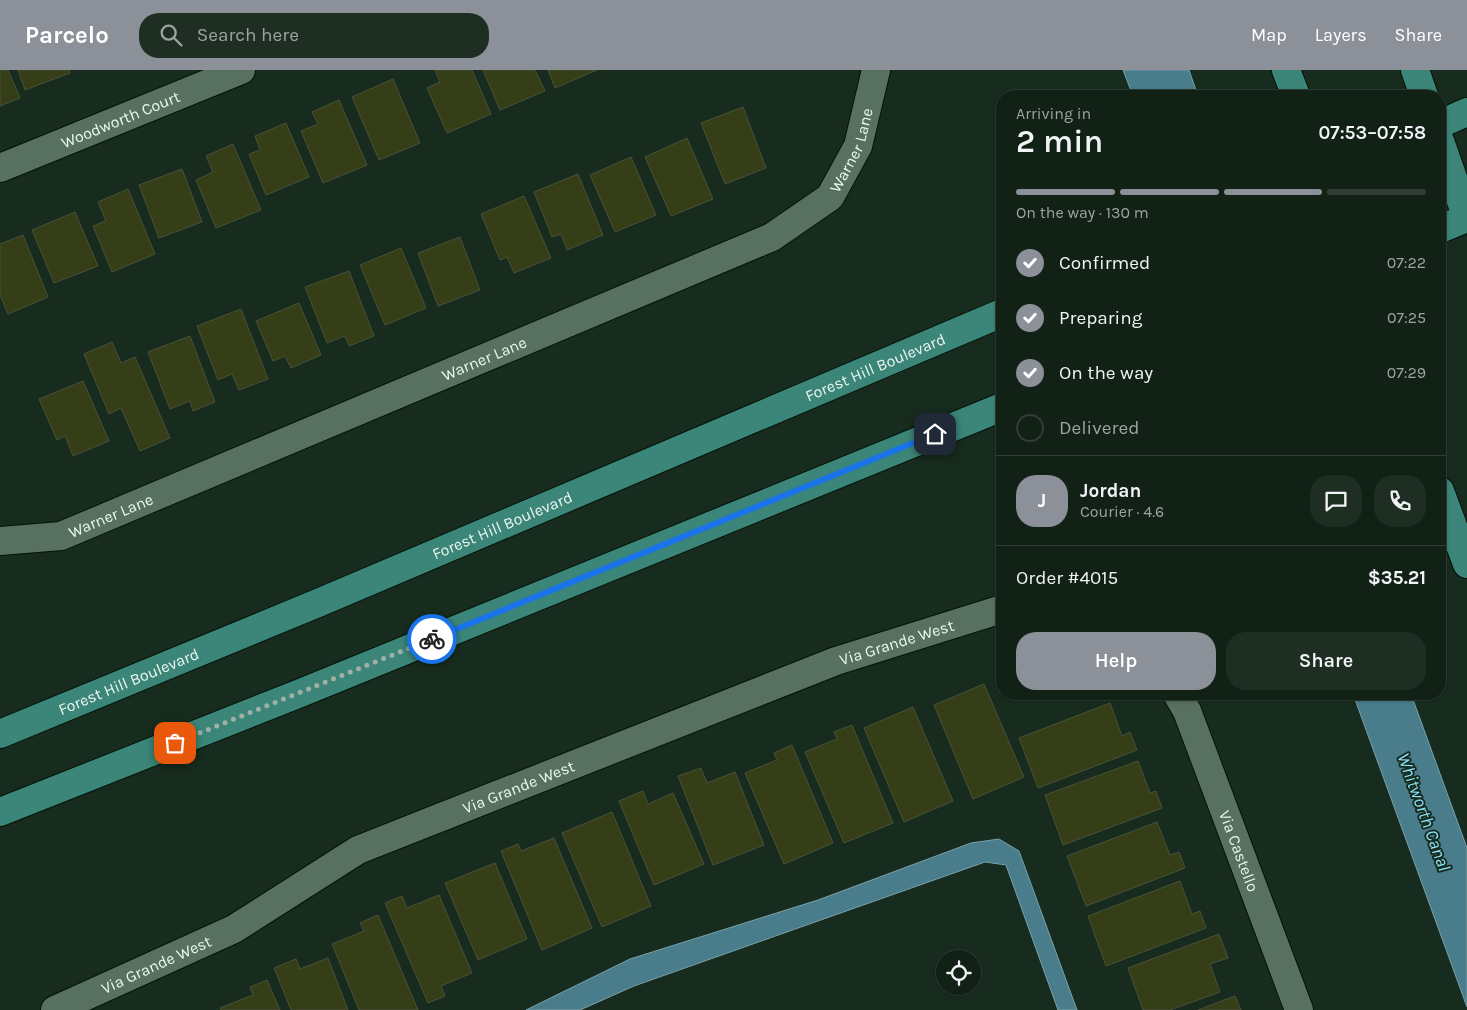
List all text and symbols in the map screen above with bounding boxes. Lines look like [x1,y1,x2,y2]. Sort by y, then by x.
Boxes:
search box [139,13,489,58]
text: Parcelo [25,21,109,49]
icon: search [157,21,185,49]
text: Search here [197,24,299,46]
text: Map [1251,24,1287,46]
text: Layers [1315,24,1367,46]
text: Share [1395,24,1442,46]
street label: Woodworth Court [58,86,183,152]
text: Arriving in [1016,104,1091,123]
street label: Warner Lane [825,106,876,195]
text: 07:53–07:58 [1319,122,1426,144]
text: 2 min [1016,123,1103,160]
text: On the way · 130 m [1016,203,1149,222]
icon: check [1016,249,1044,277]
text: Confirmed [1059,252,1150,274]
text: 07:22 [1387,253,1426,272]
icon: check [1016,304,1044,332]
text: Preparing [1059,307,1142,329]
text: 07:25 [1387,308,1426,327]
street label: Forest Hill Boulevard [802,329,948,405]
street label: Warner Lane [439,332,529,384]
icon: check [1016,359,1044,387]
text: On the way [1059,362,1153,384]
text: 07:29 [1387,363,1426,382]
pin [914,413,956,455]
text: Delivered [1059,417,1139,439]
icon: home [921,420,949,448]
button: chat [1310,475,1362,527]
button: phone [1374,475,1426,527]
text: Jordan [1080,480,1141,502]
street label: Forest Hill Boulevard [429,487,575,563]
street label: Warner Lane [65,489,156,541]
text: J [1038,490,1046,512]
text: Courier · 4.6 [1080,502,1164,521]
text: Order #4015 [1016,567,1118,589]
text: $35.21 [1368,567,1426,589]
courier [407,614,457,664]
street label: Via Grande West [837,615,956,669]
icon: bike [418,625,446,653]
button: Help [1016,632,1216,690]
button: Share [1226,632,1426,690]
street label: Forest Hill Boulevard [55,644,202,718]
pin [154,722,196,764]
icon: bag [161,729,189,757]
water label: Whitworth Canal [1392,750,1456,874]
street label: Via Grande West [460,756,577,817]
street label: Via Castello [1215,807,1263,894]
street label: Via Grande West [98,931,214,997]
map controls [936,950,981,995]
button: locate [936,950,981,995]

